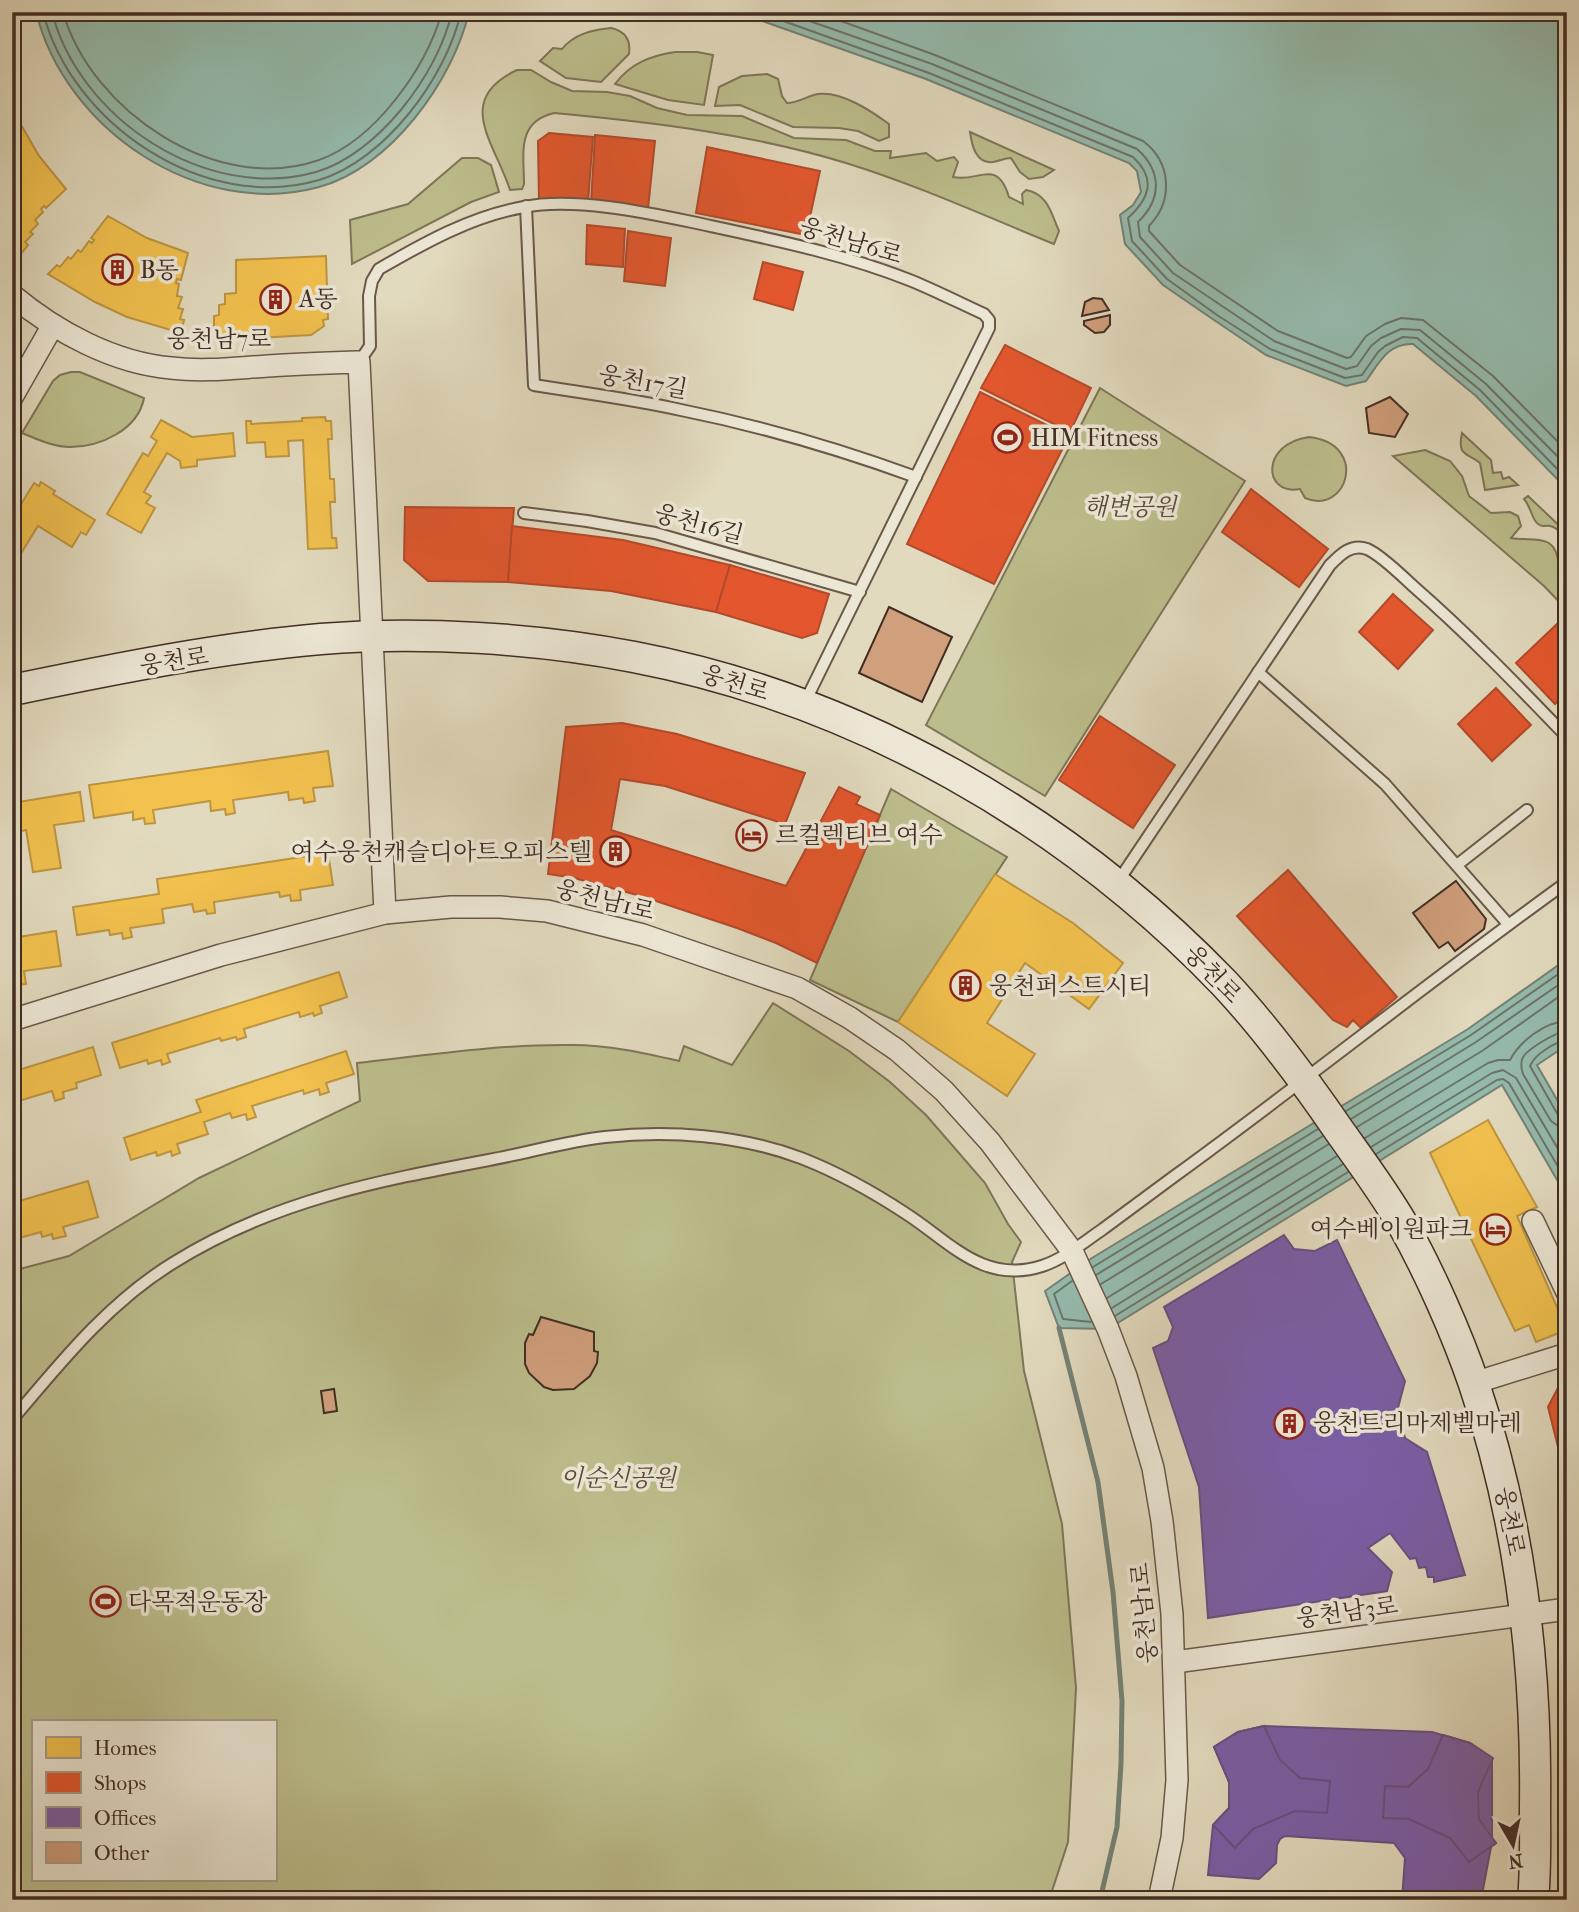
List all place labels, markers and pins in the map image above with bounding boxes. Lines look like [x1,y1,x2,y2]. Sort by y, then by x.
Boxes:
building icon: B동 [100,253,134,287]
place label: B동 [140,256,179,284]
building icon: A동 [259,282,293,316]
place label: A동 [298,285,338,313]
sports icon: HIM Fitness [991,421,1025,455]
place label: HIM Fitness [1031,424,1158,452]
hotel icon: 르컬렉티브 여수 [735,818,769,852]
place label: 르컬렉티브 여수 [775,821,942,849]
building icon: 여수웅천캐슬디아트오피스텔 [598,835,632,869]
place label: 여수웅천캐슬디아트오피스텔 [291,838,592,866]
building icon: 웅천퍼스트시티 [949,969,983,1003]
place label: 웅천퍼스트시티 [989,972,1151,1000]
hotel icon: 여수베이원파크 [1478,1212,1512,1246]
place label: 여수베이원파크 [1310,1215,1472,1243]
building icon: 웅천트리마제벨마레 [1273,1406,1307,1440]
place label: 웅천트리마제벨마레 [1313,1409,1522,1437]
sports icon: 다목적운동장 [88,1585,122,1619]
place label: 다목적운동장 [128,1588,268,1616]

